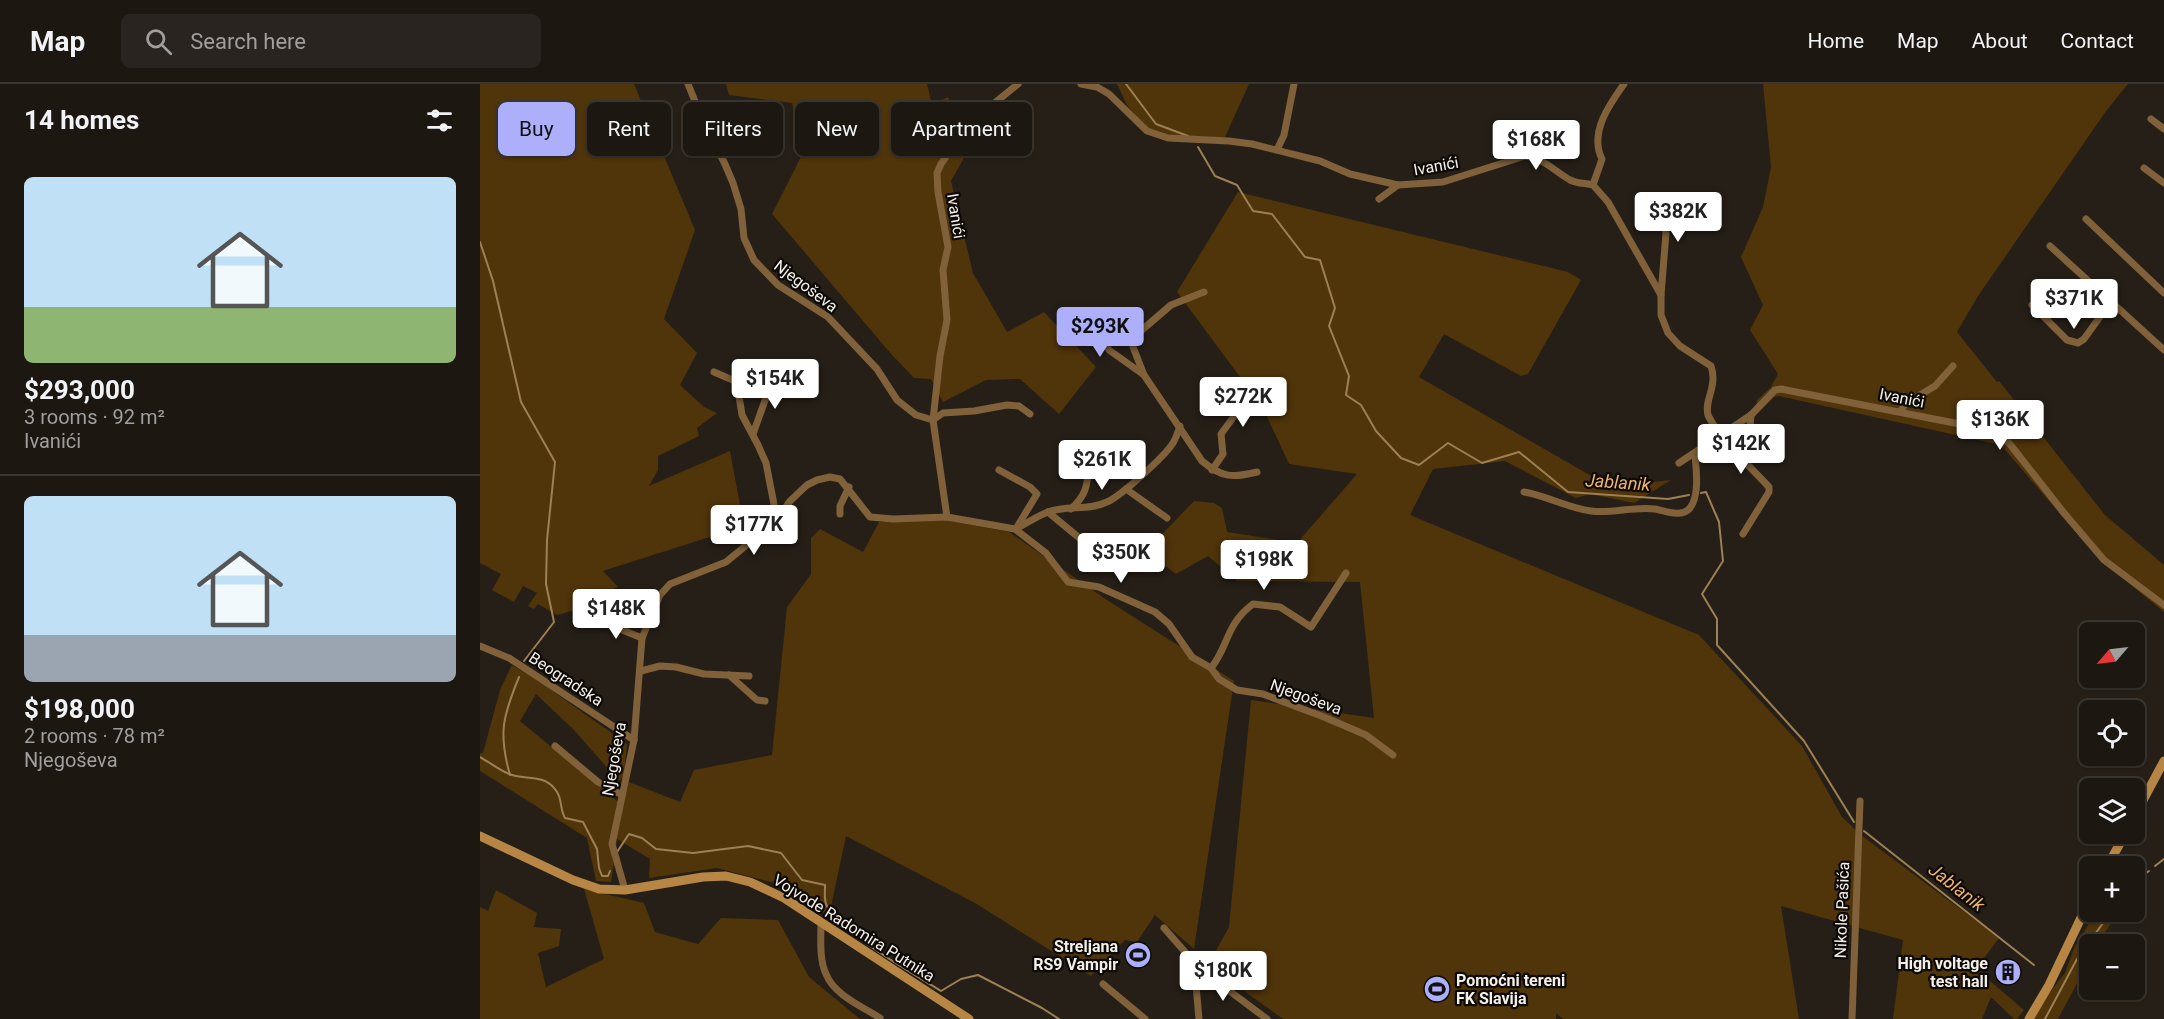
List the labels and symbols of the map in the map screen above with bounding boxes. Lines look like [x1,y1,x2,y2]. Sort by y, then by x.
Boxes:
pin: $168K [1494,120,1578,171]
street label: Ivanići [1412,153,1460,179]
street label: Ivanići [943,192,969,240]
pin: $382K [1636,192,1720,243]
street label: Njegoševa [770,256,842,316]
pin: $371K [2032,279,2116,330]
pin: $293K [1058,307,1142,358]
pin: $154K [733,359,817,410]
pin: $272K [1201,377,1285,428]
street label: Ivanići [1878,384,1926,412]
pin: $136K [1958,400,2042,451]
pin: $142K [1699,424,1783,475]
pin: $261K [1060,440,1144,491]
water label: Jablanik [1585,469,1653,495]
pin: $177K [712,505,796,556]
pin: $350K [1079,533,1163,584]
pin: $198K [1222,540,1306,591]
pin: $148K [574,589,658,640]
north arrow [2079,622,2145,688]
street label: Beogradska [525,648,607,710]
street label: Njegoševa [1268,675,1344,719]
street label: Njegoševa [598,721,630,797]
water label: Jablanik [1925,859,1990,916]
street label: Nikole Pašića [1831,861,1853,959]
street label: Vojvode Radomira Putnika [770,870,938,986]
place label: Streljana RS9 Vampir [1033,937,1118,974]
sports icon: Streljana RS9 Vampir [1123,940,1153,970]
pin: $180K [1181,951,1265,1002]
place label: High voltage test hall [1897,954,1988,991]
building icon: High voltage test hall [1993,957,2023,987]
place label: Pomoćni tereni FK Slavija [1456,971,1565,1008]
sports icon: Pomoćni tereni FK Slavija [1422,974,1452,1004]

